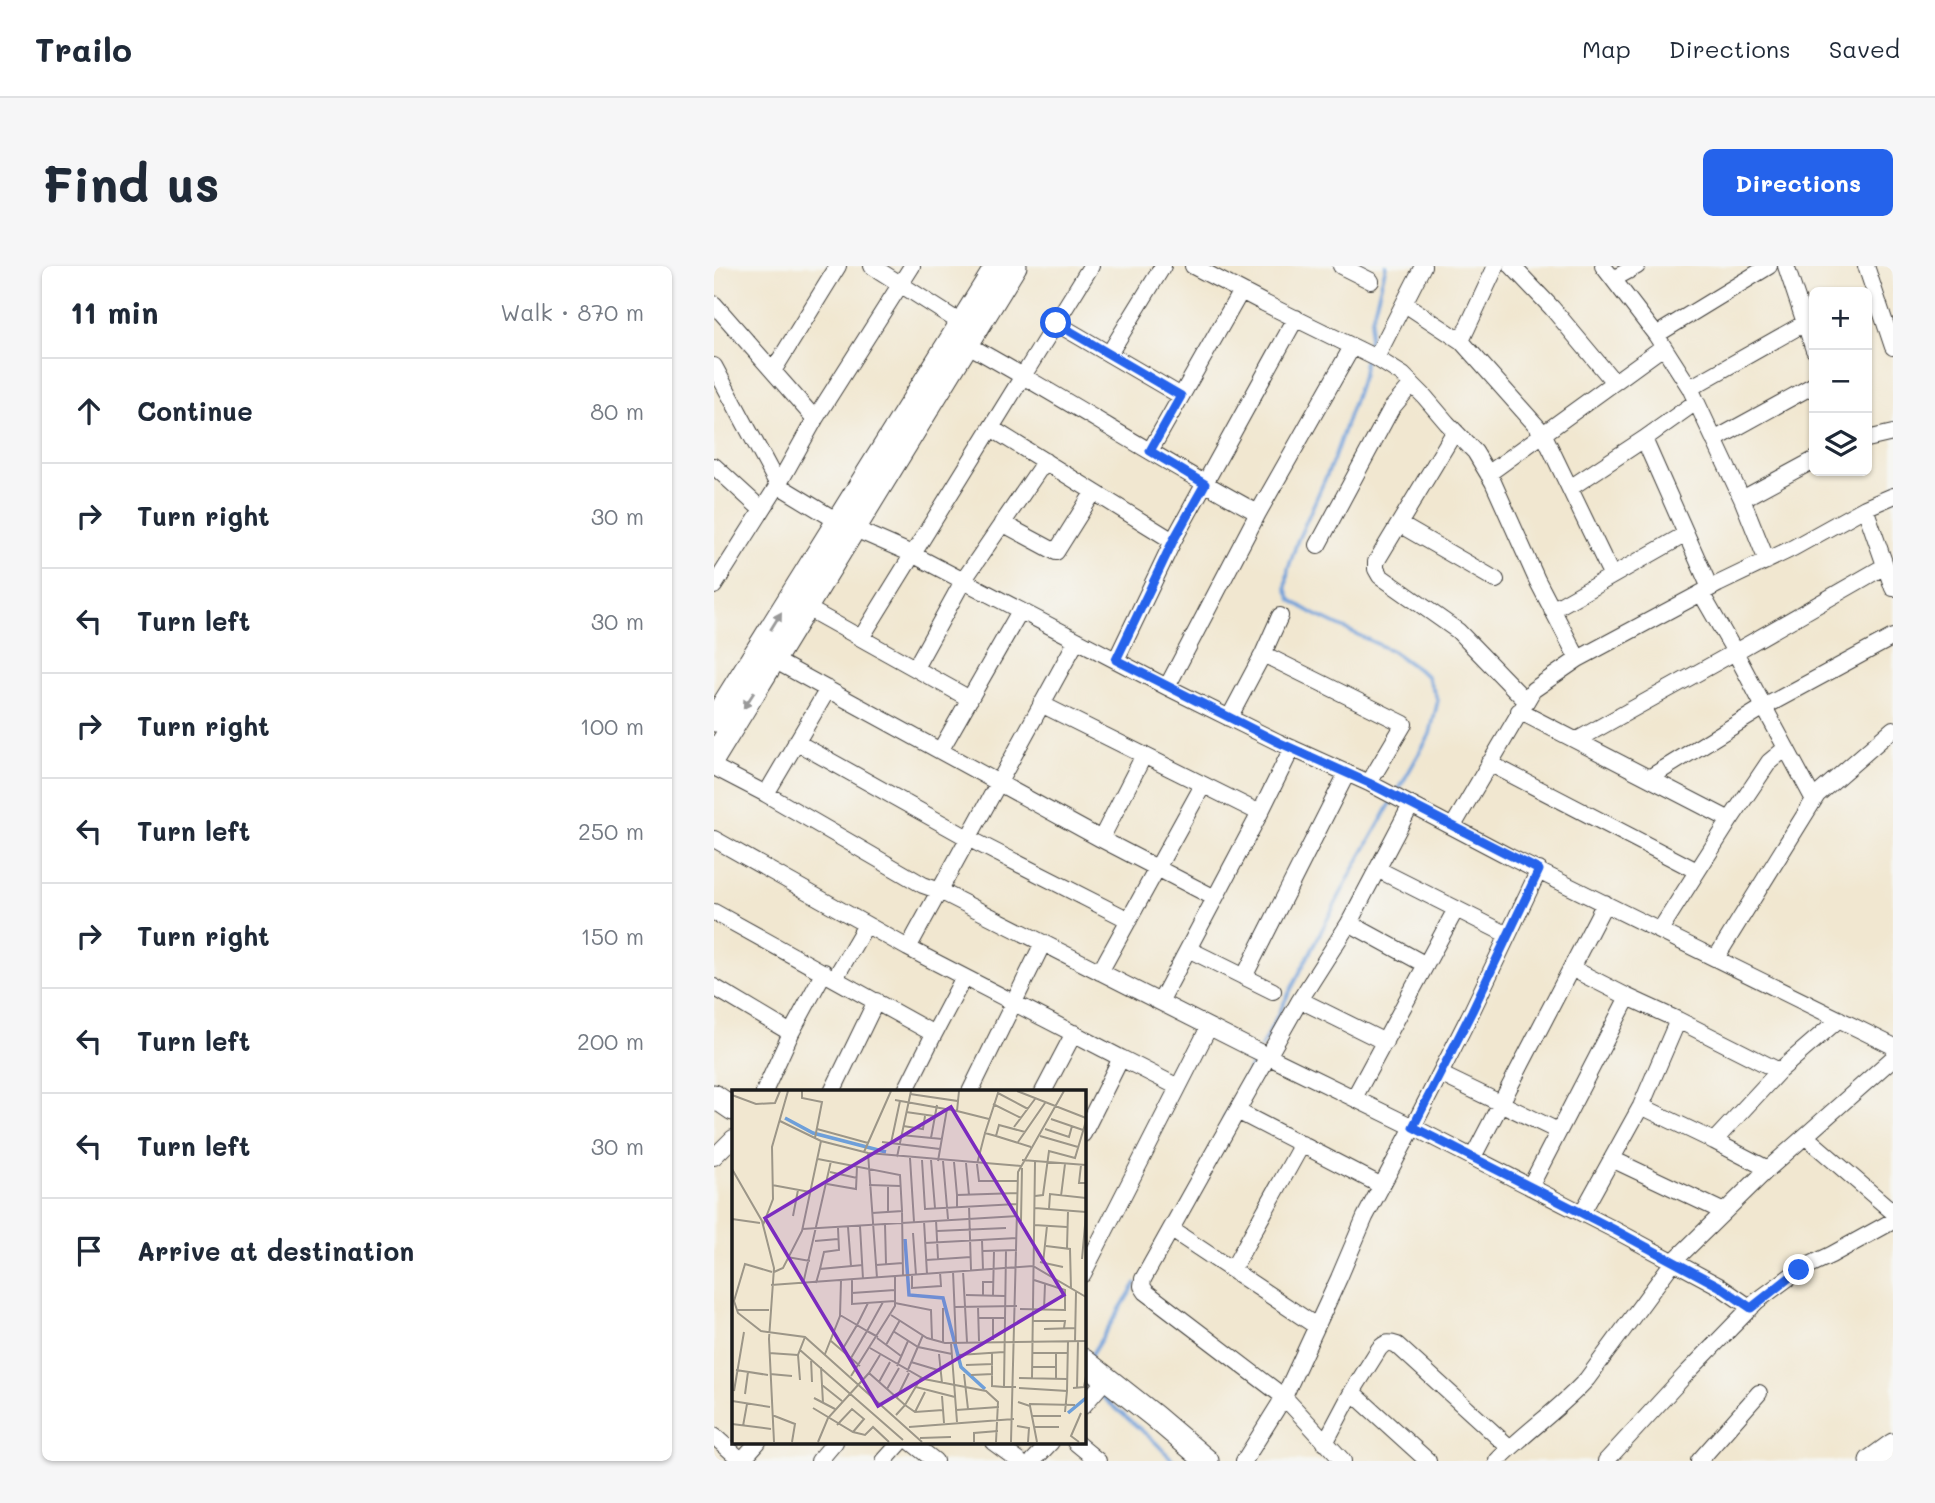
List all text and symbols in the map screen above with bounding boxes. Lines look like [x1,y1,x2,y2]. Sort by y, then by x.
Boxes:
text: Trailo [35,27,132,70]
text: Map [1582,33,1631,64]
text: Directions [1669,33,1791,64]
text: Saved [1829,33,1900,64]
button: Directions [1703,149,1893,216]
text: Find us [42,151,220,214]
map controls [1809,287,1872,476]
button: + [1809,287,1872,350]
text: 11 min [70,292,159,332]
text: Walk · 870 m [500,297,644,327]
route start [1040,307,1071,338]
button: − [1809,350,1872,413]
icon: ahead [70,392,108,430]
text: Continue [137,394,253,428]
text: 80 m [590,396,644,426]
button: layers [1809,413,1872,476]
icon: right [70,497,108,535]
text: Turn right [137,499,270,533]
text: 30 m [591,501,644,531]
icon: left [70,602,108,640]
text: Turn left [137,604,250,638]
text: 30 m [591,606,644,636]
one-way arrow [770,611,783,630]
one-way arrow [742,690,755,710]
icon: right [70,707,108,745]
text: Turn right [137,709,270,743]
text: 100 m [580,711,644,741]
icon: left [70,812,108,850]
text: Turn left [137,814,250,848]
text: 250 m [578,816,644,846]
icon: right [70,917,108,955]
text: Turn right [137,919,270,953]
text: 150 m [580,921,644,951]
icon: left [70,1022,108,1060]
text: Turn left [137,1024,250,1058]
text: 200 m [577,1026,644,1056]
inset map [732,1090,1085,1444]
icon: left [70,1127,108,1165]
text: Turn left [137,1129,250,1163]
text: 30 m [591,1131,644,1161]
icon: arrive [70,1232,108,1270]
text: Arrive at destination [137,1234,414,1268]
route end [1783,1254,1814,1285]

